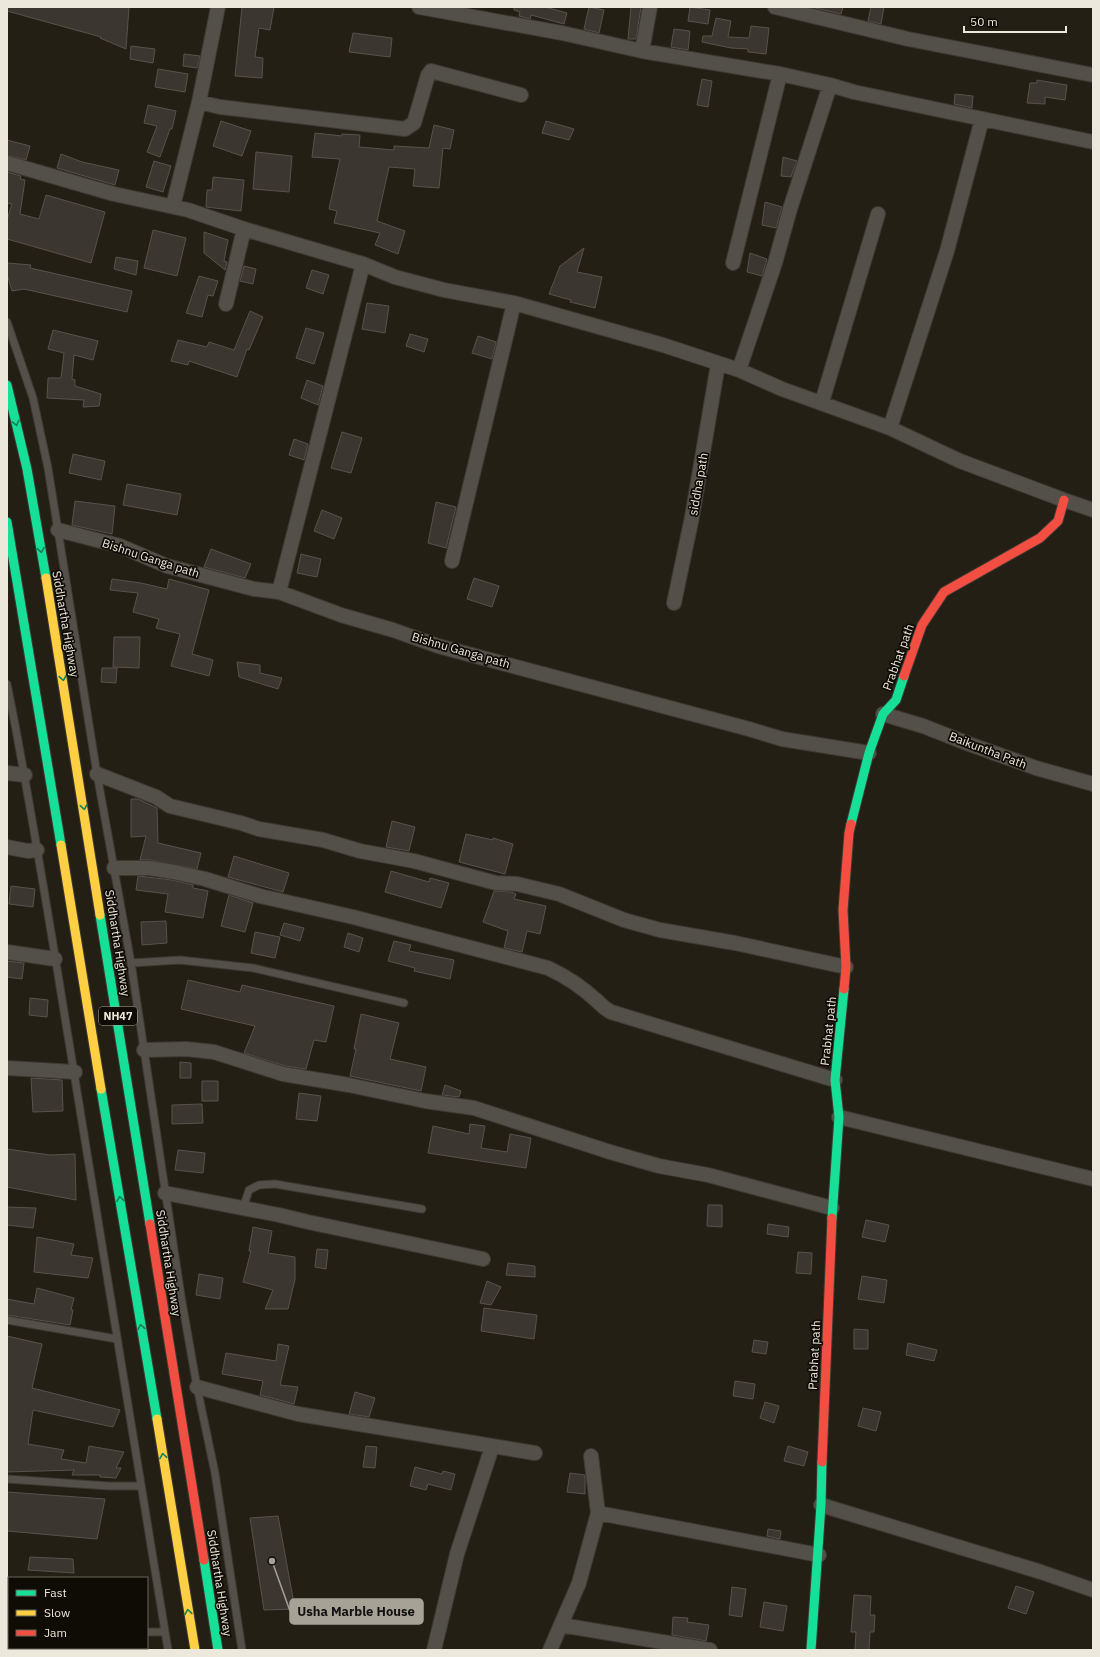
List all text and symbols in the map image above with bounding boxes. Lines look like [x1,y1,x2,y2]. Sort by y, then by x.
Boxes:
scale bar [964,8,1066,34]
text: 50 m [970,14,998,29]
one-way arrow [11,419,20,426]
street label: siddha path [685,452,711,516]
street label: Bishnu Ganga path [100,535,202,581]
one-way arrow [36,547,45,553]
street label: Siddhartha Highway [49,570,83,678]
street label: Prabhat path [879,622,917,692]
street label: Bishnu Ganga path [410,629,512,671]
one-way arrow [58,675,67,681]
street label: Baikuntha Path [947,728,1029,772]
one-way arrow [79,803,88,810]
street label: Siddhartha Highway [102,889,134,997]
street label: Prabhat path [817,996,839,1066]
road number: NH47 [99,1007,137,1025]
one-way arrow [116,1196,125,1202]
street label: Siddhartha Highway [153,1209,185,1317]
street label: Prabhat path [805,1320,823,1390]
one-way arrow [138,1324,146,1330]
one-way arrow [159,1453,168,1459]
street label: Siddhartha Highway [204,1529,236,1637]
legend [8,1577,148,1649]
text: Fast [44,1585,67,1600]
callout: Usha Marble House [290,1599,423,1624]
text: Usha Marble House [297,1603,415,1620]
text: Slow [44,1605,70,1620]
one-way arrow [185,1608,193,1615]
text: Jam [44,1625,67,1640]

